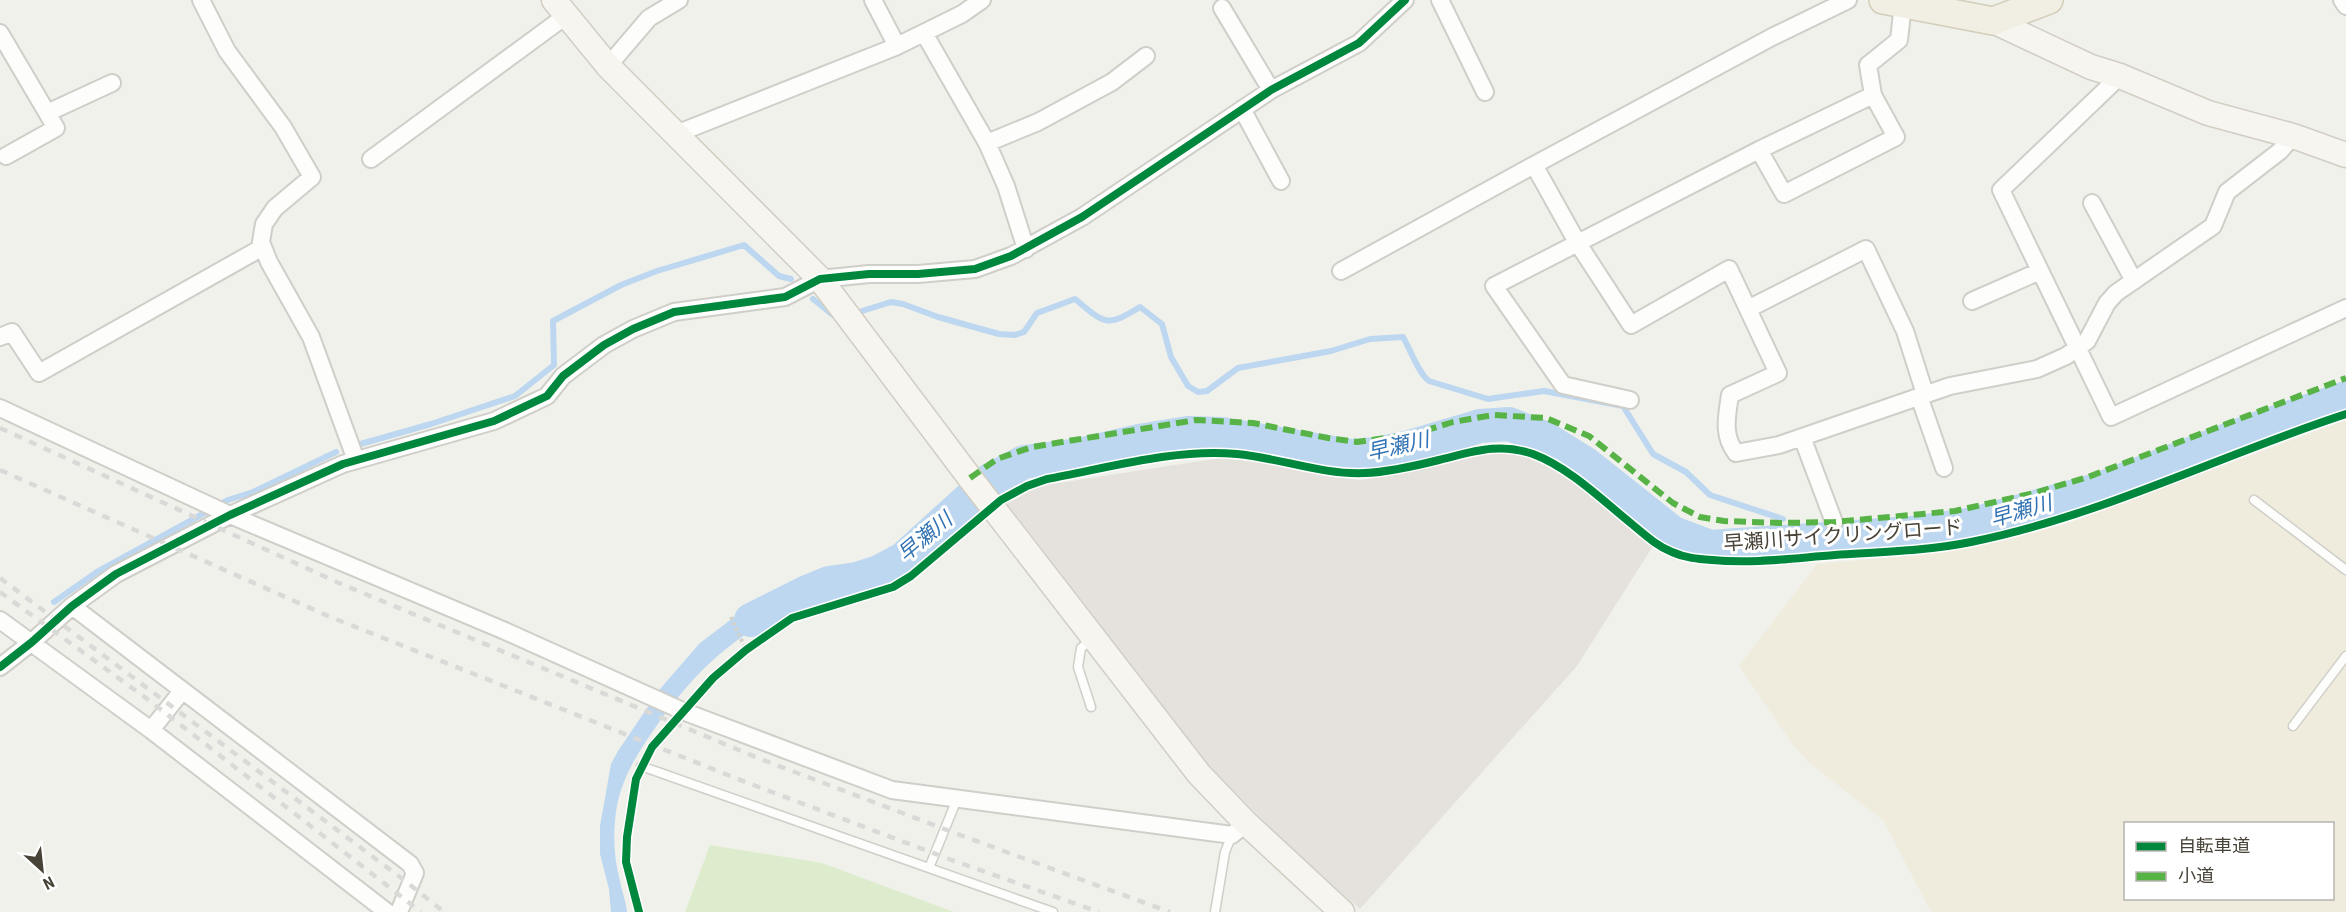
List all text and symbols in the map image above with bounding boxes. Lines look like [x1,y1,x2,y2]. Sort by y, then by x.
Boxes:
water label: 早瀬川 [1365,427,1433,465]
water label: 早瀬川 [1987,490,2057,531]
water label: 早瀬川 [893,506,958,566]
street label: 早瀬川サイクリングロード [1723,515,1963,555]
legend [2124,822,2334,900]
text: 自転車道 [2178,835,2250,856]
north arrow [12,840,72,900]
text: 小道 [2178,865,2214,886]
text: N [40,872,57,894]

